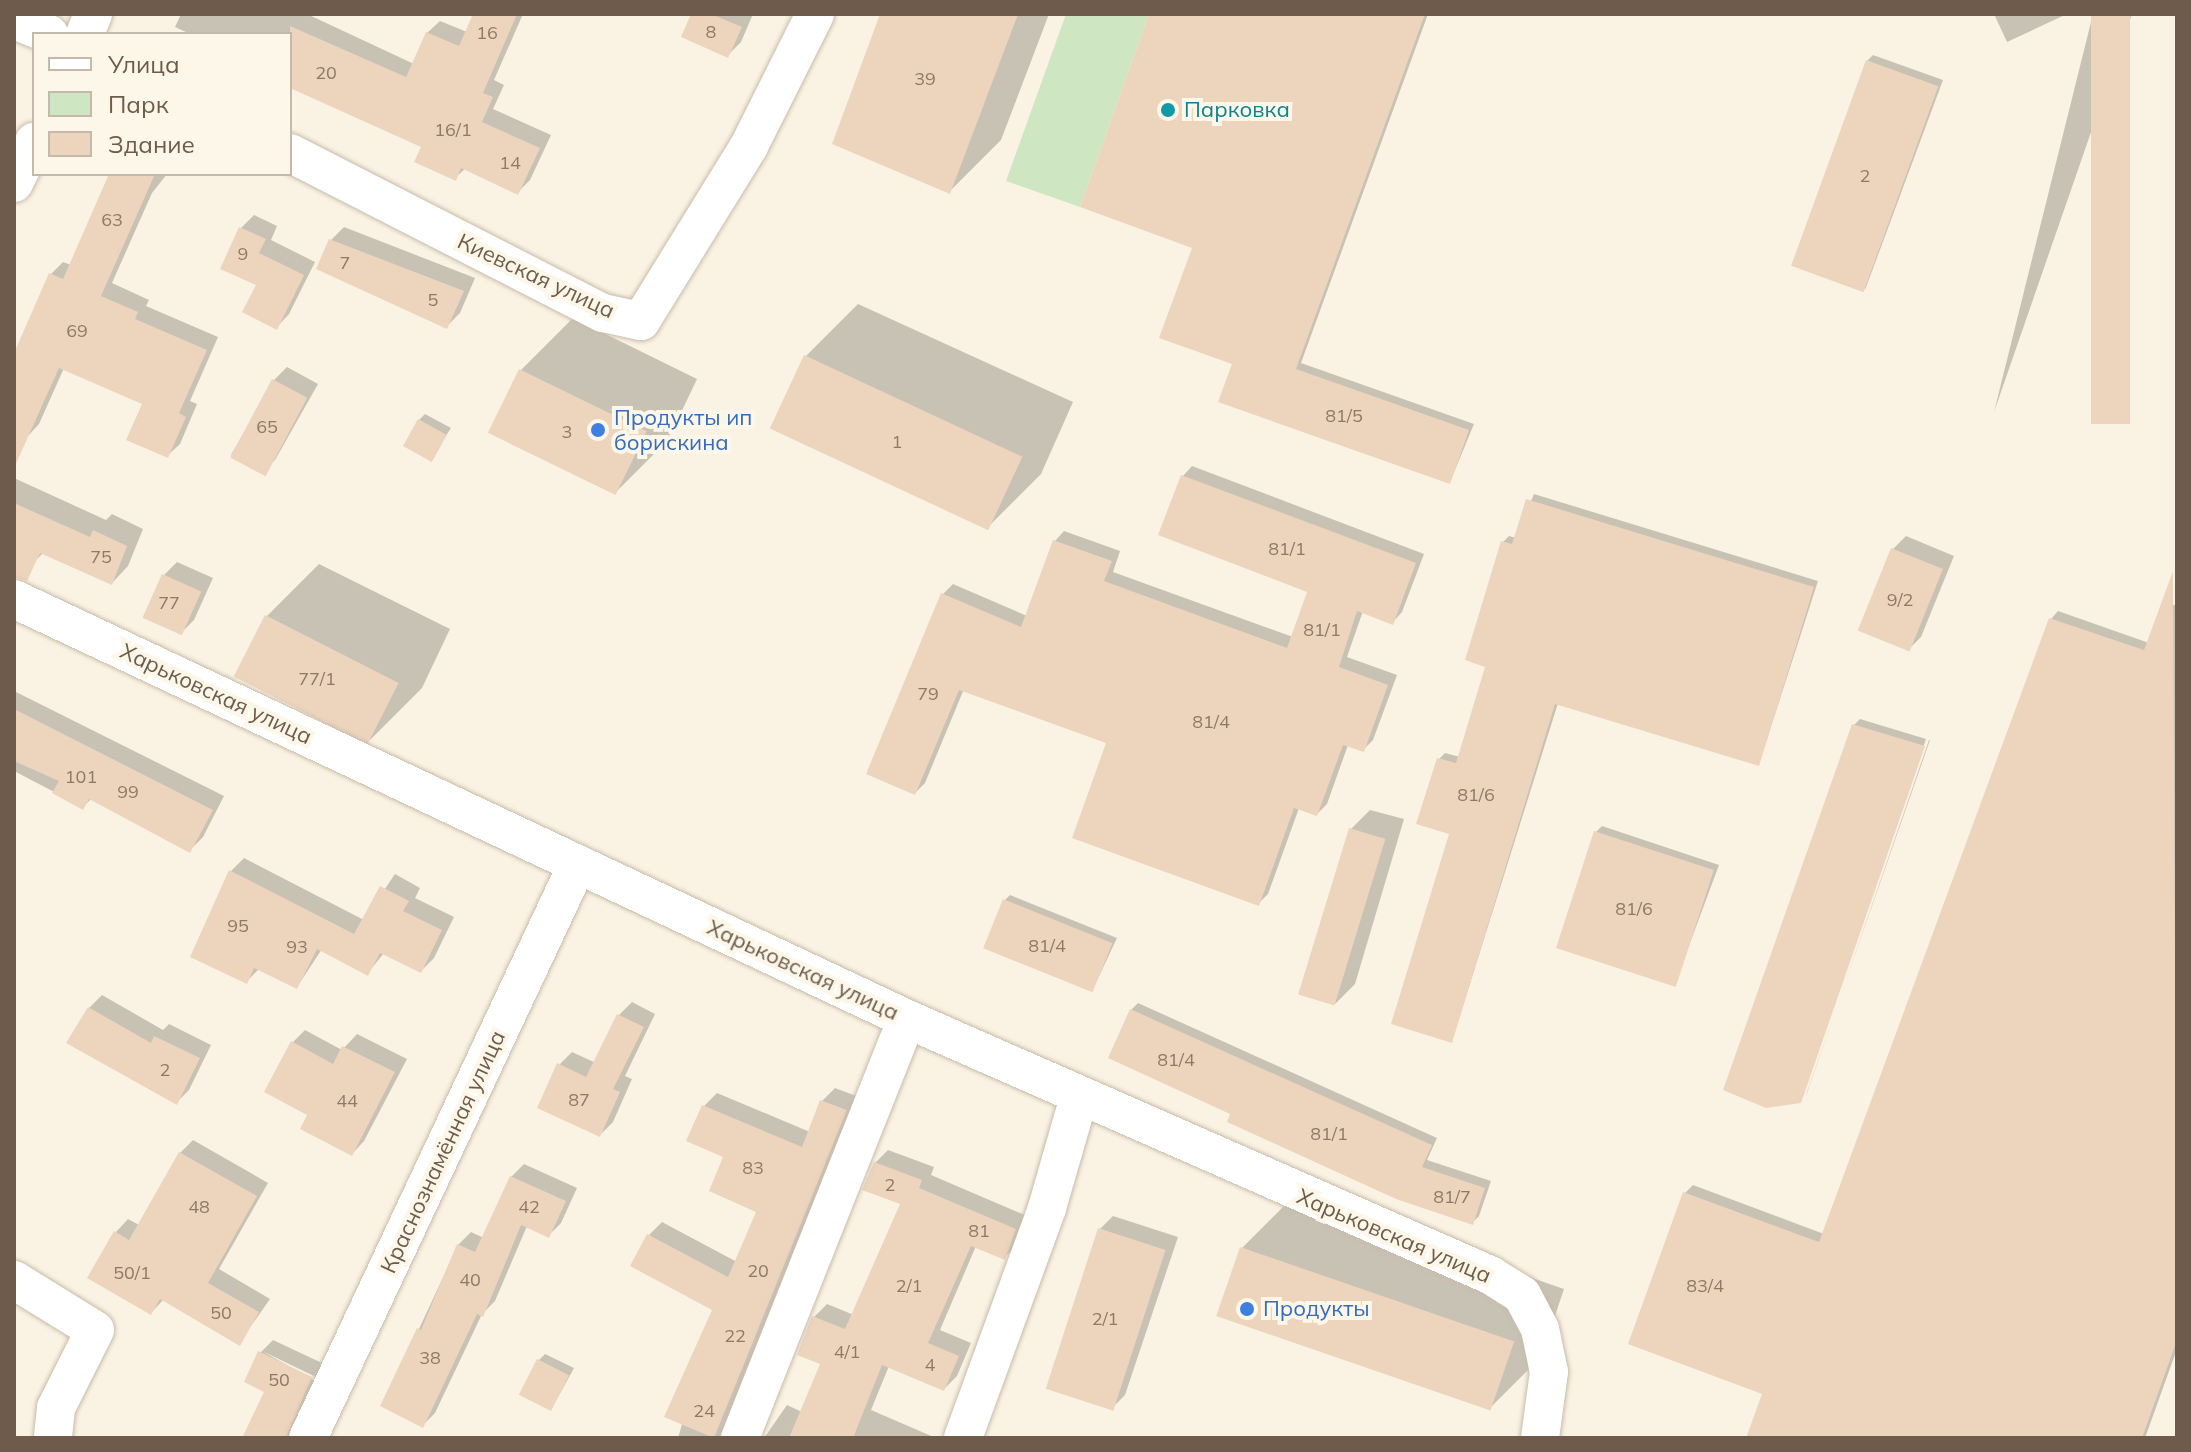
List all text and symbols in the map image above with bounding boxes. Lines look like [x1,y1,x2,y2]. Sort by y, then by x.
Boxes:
house number: 8 [706,21,716,43]
house number: 16 [476,22,498,44]
legend [32,32,292,176]
text: Улица [108,49,180,79]
house number: 20 [315,62,337,84]
house number: 39 [914,68,936,90]
text: Парк [108,89,169,119]
place label: Парковка [1184,97,1290,123]
marker: Парковка [1159,101,1177,119]
house number: 16/1 [434,119,472,141]
text: Здание [108,129,195,159]
house number: 14 [499,152,521,174]
house number: 2 [1860,165,1870,187]
house number: 63 [101,209,123,231]
street label: Киевская улица [453,228,619,324]
house number: 9 [238,243,248,265]
house number: 7 [340,252,350,274]
house number: 5 [428,289,438,311]
house number: 69 [66,320,88,342]
place label: Продукты ип борискина [614,404,752,456]
house number: 81/5 [1325,405,1363,427]
house number: 65 [256,416,278,438]
house number: 3 [562,421,572,443]
marker: Продукты ип борискина [589,421,607,439]
house number: 1 [892,431,902,453]
house number: 81/1 [1268,538,1306,560]
house number: 75 [90,546,112,568]
house number: 9/2 [1887,589,1913,611]
house number: 77 [158,592,180,614]
house number: 81/1 [1303,619,1341,641]
street label: Харьковская улица [116,638,316,750]
house number: 77/1 [298,668,336,690]
house number: 79 [917,683,939,705]
house number: 81/4 [1192,711,1230,733]
house number: 101 [65,766,97,788]
house number: 99 [117,781,139,803]
house number: 81/6 [1457,784,1495,806]
house number: 81/6 [1615,898,1653,920]
street label: Харьковская улица [703,914,903,1026]
house number: 95 [227,915,249,937]
house number: 81/4 [1028,935,1066,957]
house number: 93 [286,936,308,958]
street label: Краснознамённая улица [375,1026,511,1278]
house number: 81/4 [1157,1049,1195,1071]
house number: 2 [160,1059,170,1081]
house number: 87 [568,1089,590,1111]
house number: 44 [336,1090,358,1112]
house number: 81/1 [1310,1123,1348,1145]
house number: 83 [742,1157,764,1179]
house number: 2 [885,1174,895,1196]
street label: Харьковская улица [1293,1183,1495,1289]
house number: 81/7 [1433,1186,1471,1208]
house number: 48 [188,1196,210,1218]
house number: 42 [518,1196,540,1218]
house number: 81 [968,1220,990,1242]
house number: 20 [747,1260,769,1282]
house number: 50/1 [113,1262,151,1284]
house number: 40 [459,1269,481,1291]
house number: 2/1 [896,1275,922,1297]
house number: 83/4 [1686,1275,1724,1297]
place label: Продукты [1263,1296,1370,1322]
marker: Продукты [1238,1300,1256,1318]
house number: 50 [210,1302,232,1324]
house number: 2/1 [1092,1308,1118,1330]
house number: 22 [724,1325,746,1347]
house number: 4/1 [834,1341,860,1363]
house number: 38 [419,1347,441,1369]
house number: 4 [925,1354,935,1376]
house number: 50 [268,1369,290,1391]
house number: 24 [693,1400,715,1422]

